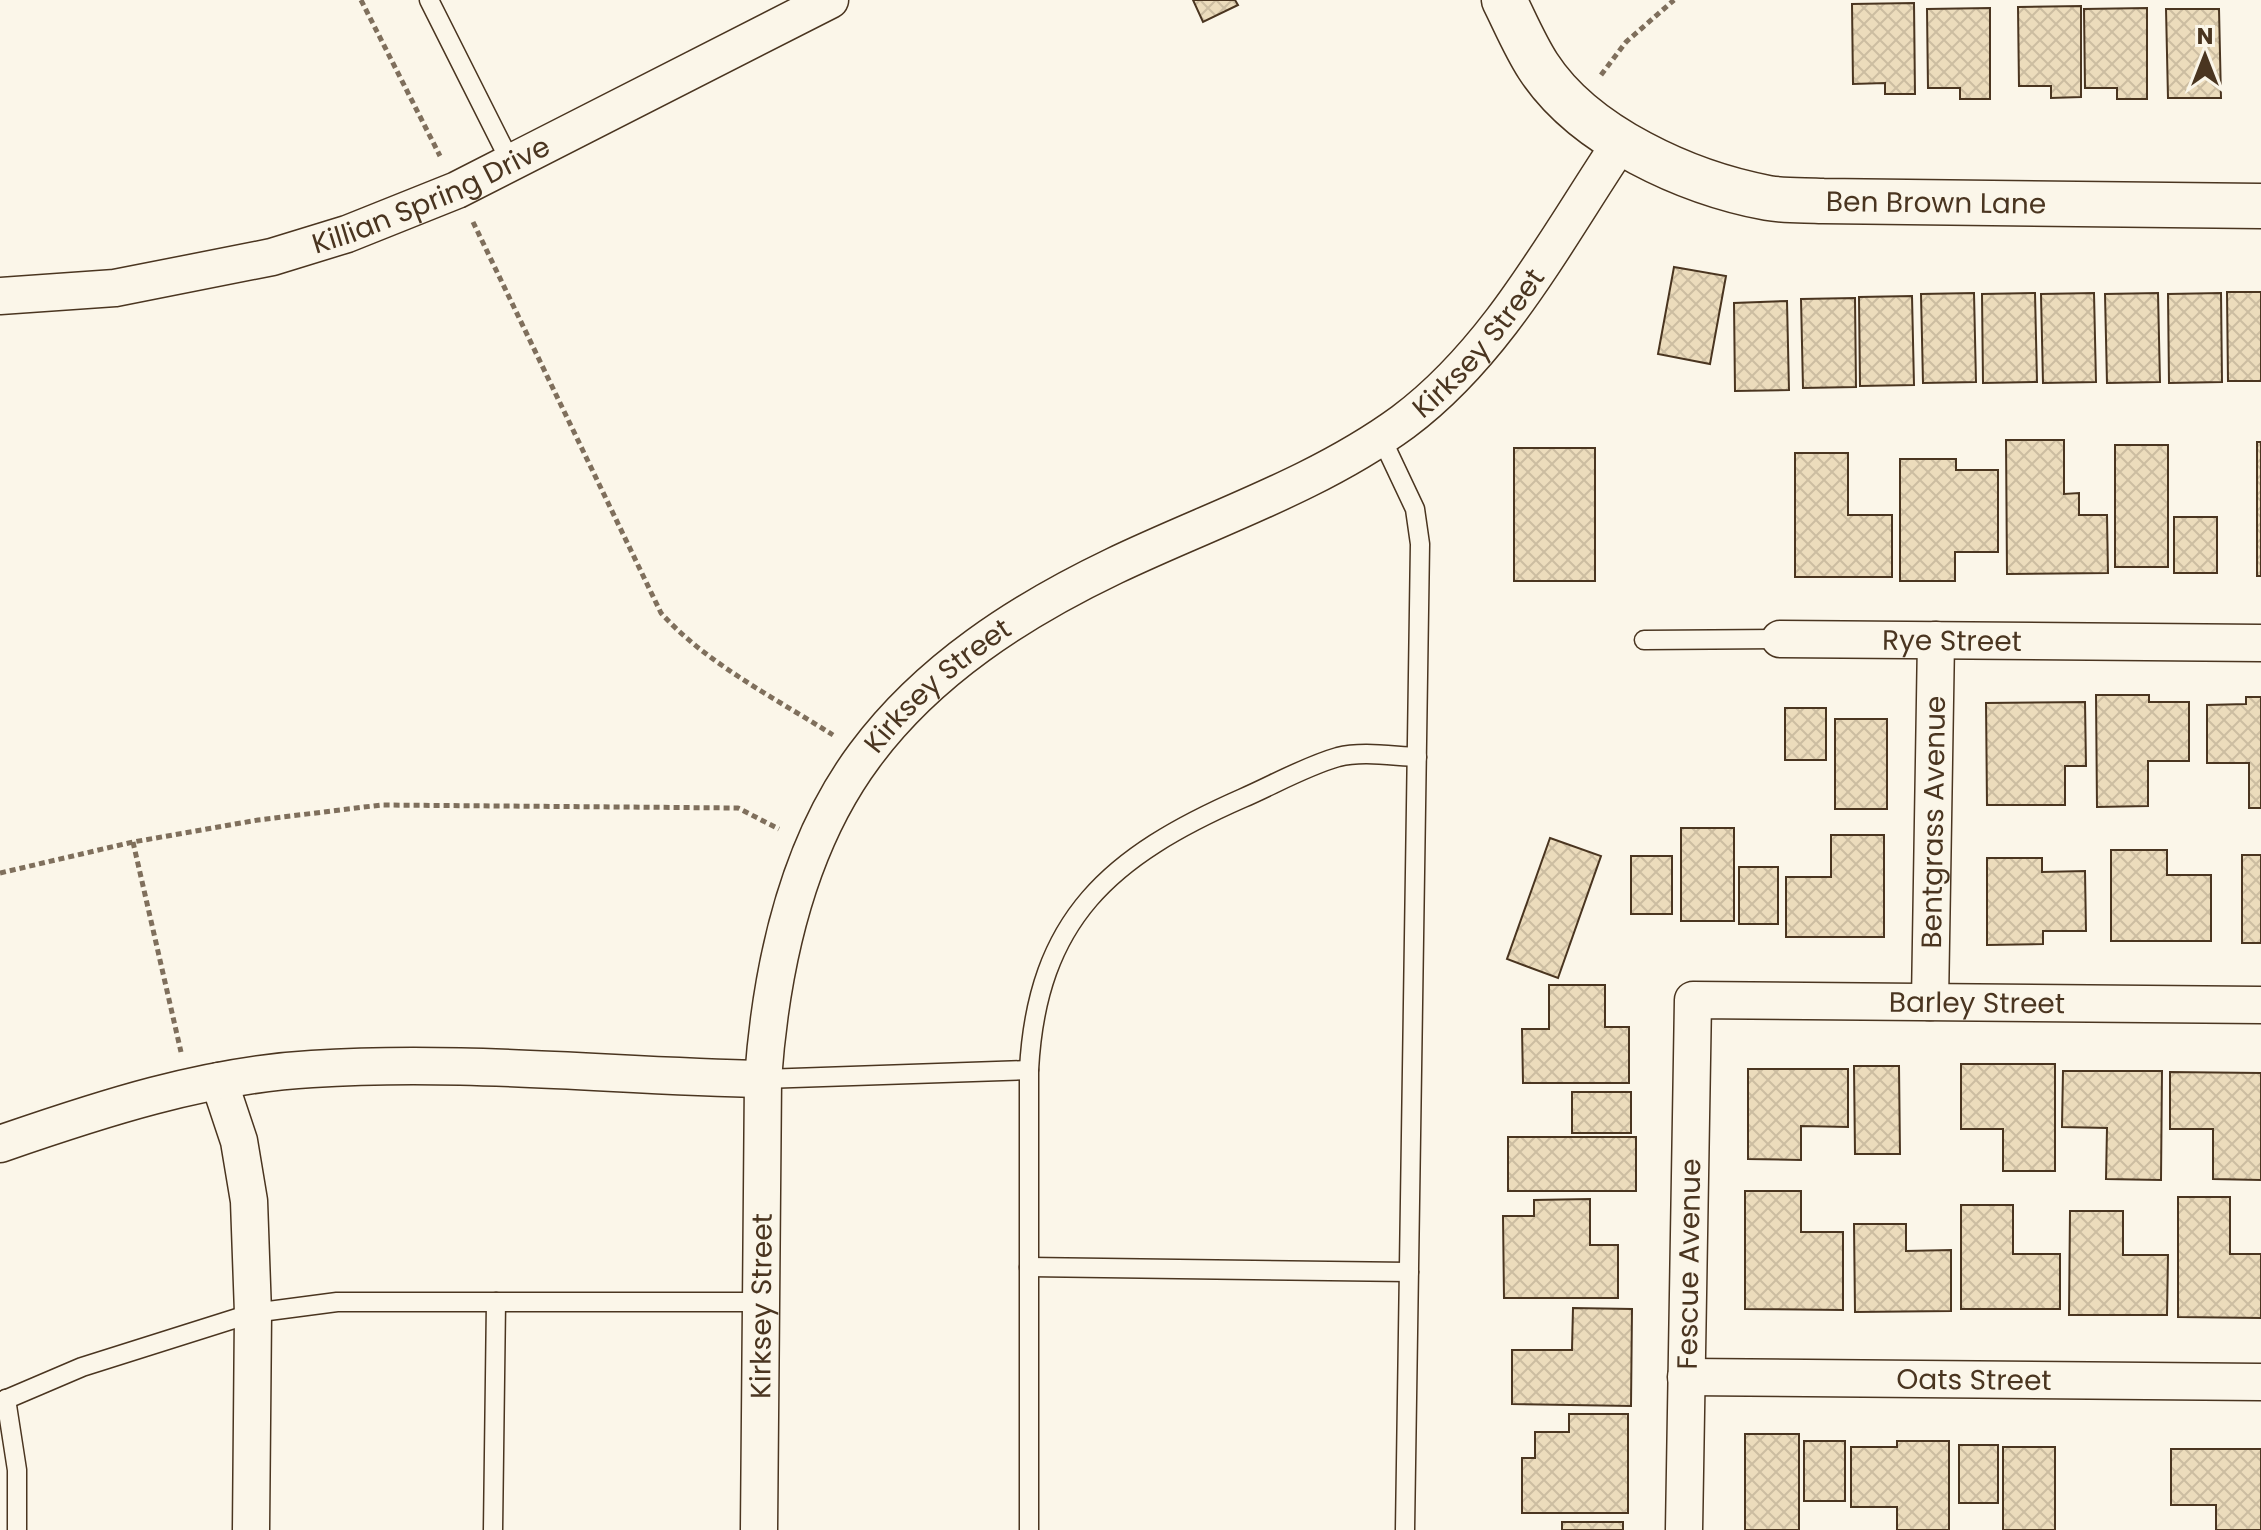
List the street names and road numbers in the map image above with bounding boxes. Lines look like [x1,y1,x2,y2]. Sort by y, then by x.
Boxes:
street label: Killian Spring Drive [307,127,557,264]
street label: Ben Brown Lane [1826,182,2046,224]
street label: Kirksey Street [1404,261,1554,427]
street label: Kirksey Street [855,609,1018,761]
street label: Rye Street [1882,621,2022,661]
street label: Bentgrass Avenue [1912,695,1955,949]
street label: Barley Street [1889,983,2065,1023]
street label: Fescue Avenue [1668,1158,1710,1370]
street label: Kirksey Street [741,1213,782,1399]
street label: Oats Street [1896,1360,2052,1400]

